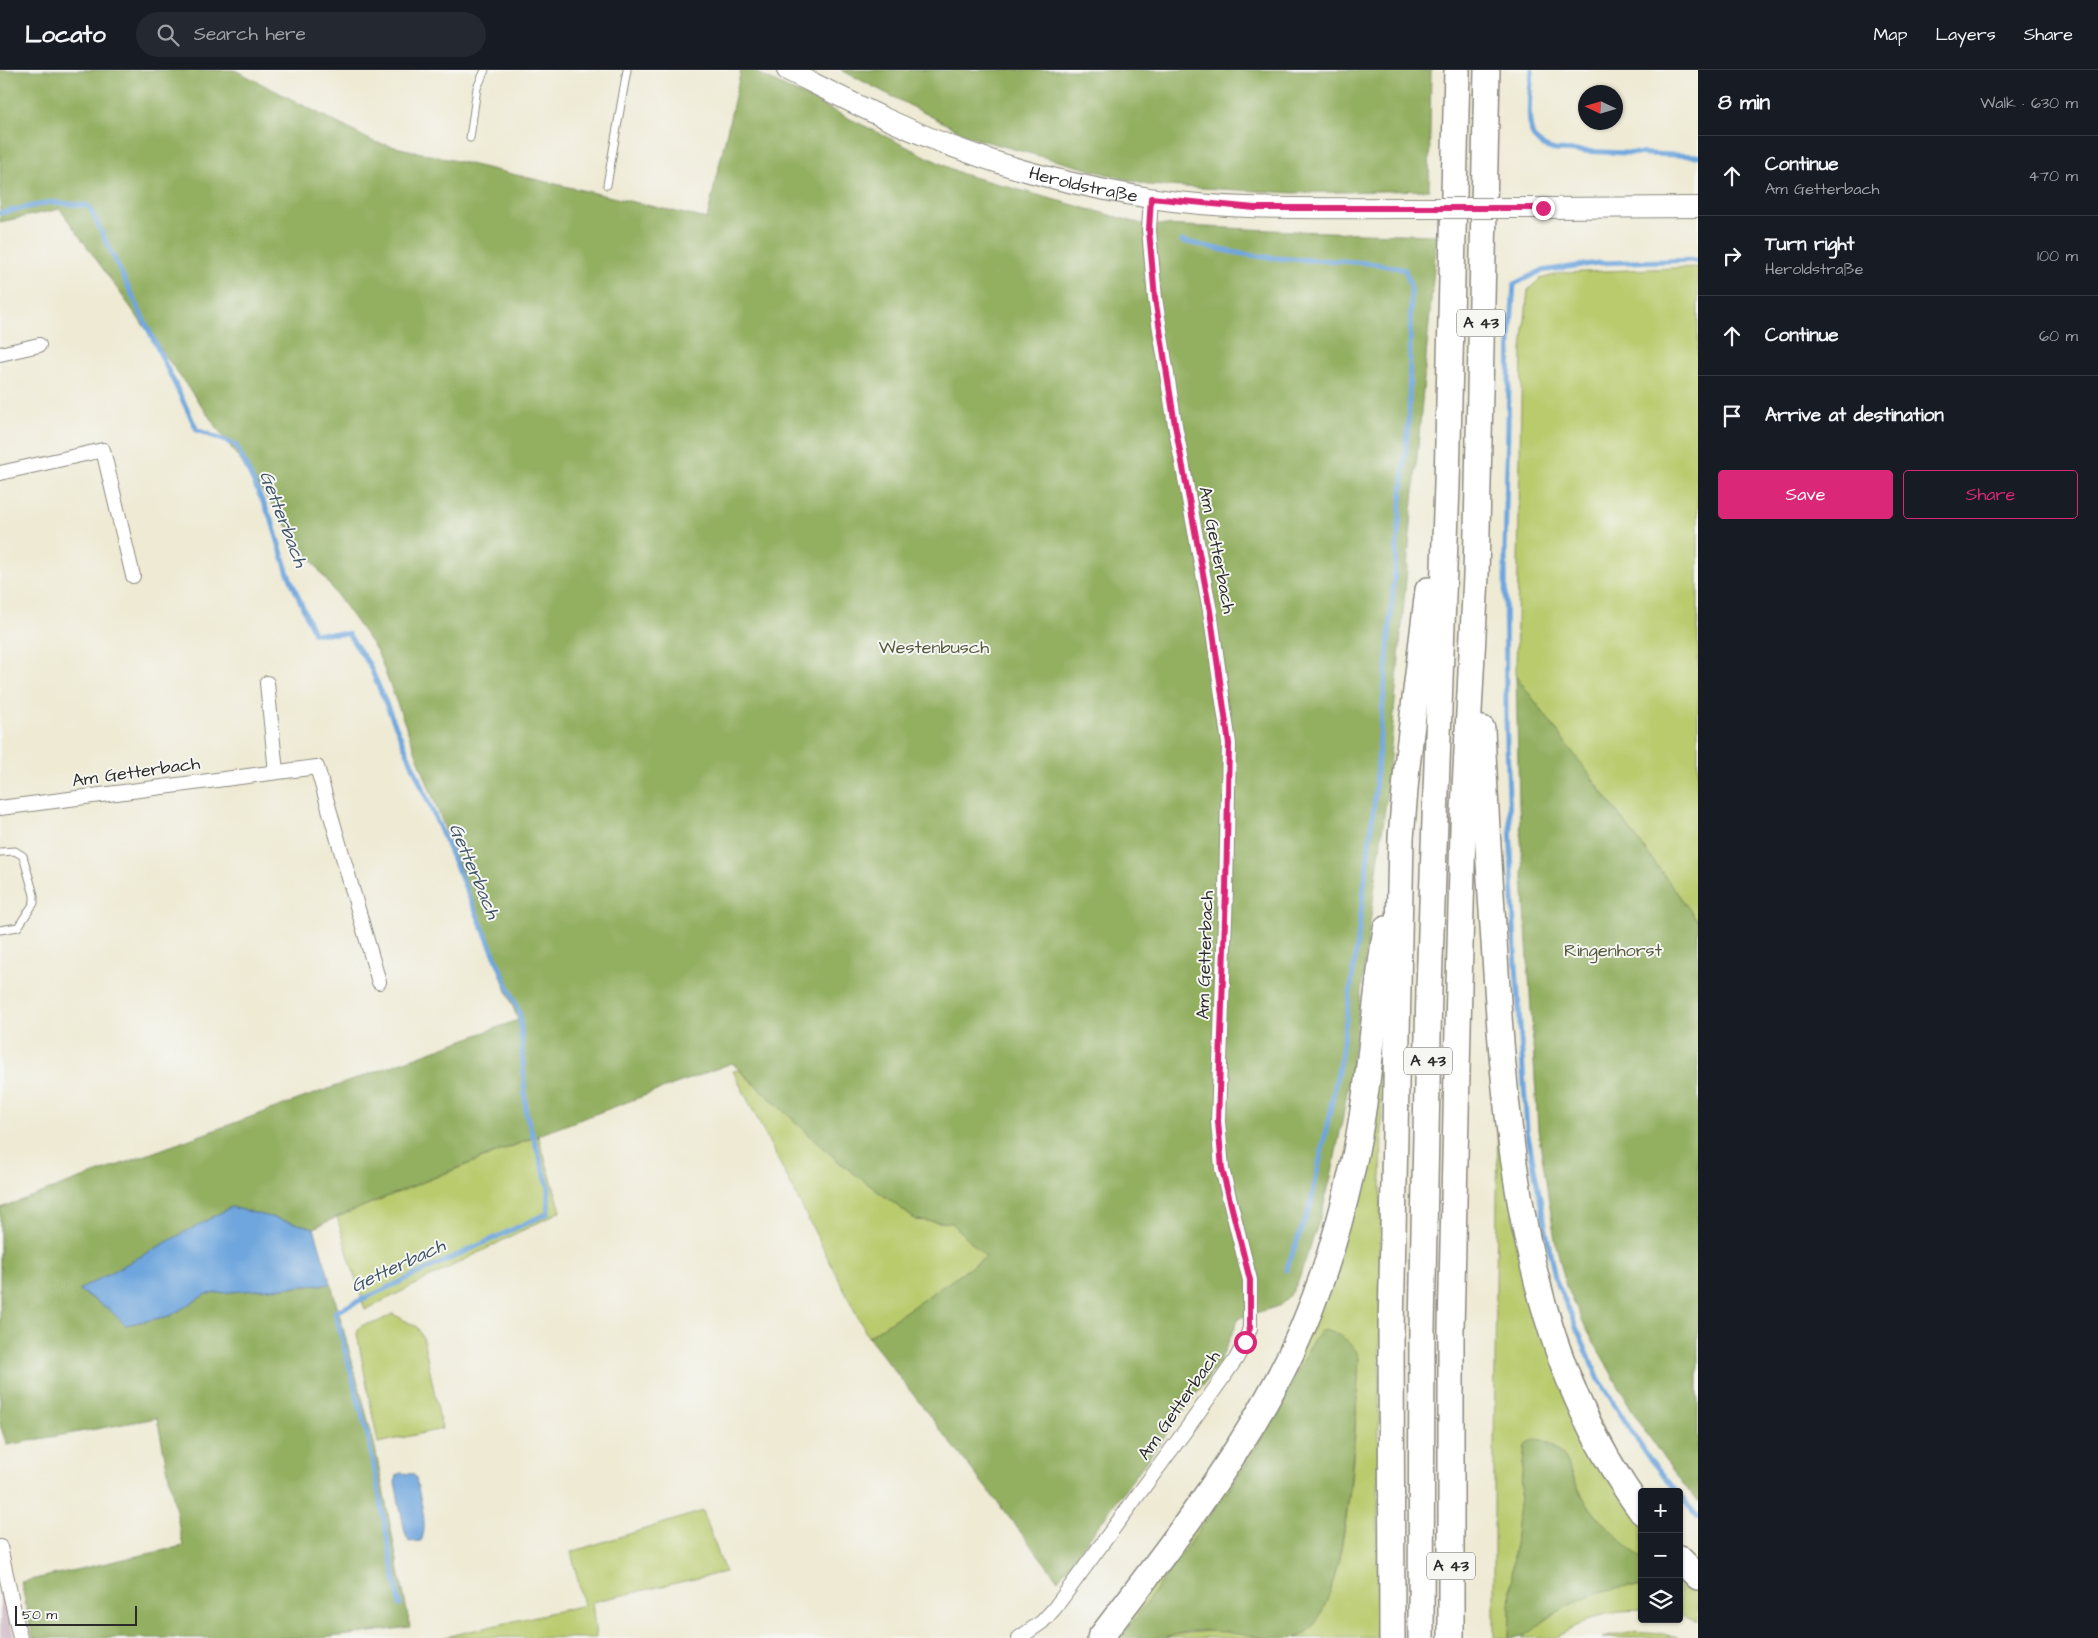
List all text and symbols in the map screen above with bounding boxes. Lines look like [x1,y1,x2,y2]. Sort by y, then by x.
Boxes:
search box [136,12,486,57]
text: Locato [25,18,106,52]
icon: search [154,21,182,49]
text: Search here [194,21,306,48]
text: Map [1873,22,1907,47]
text: Layers [1935,22,1996,47]
text: Share [2024,22,2073,47]
north arrow [1578,85,1623,130]
text: 8 min [1718,88,1770,117]
text: Walk · 630 m [1980,92,2078,114]
text: Continue [1765,151,1839,178]
street label: Heroldstraße [1026,160,1140,208]
icon: ahead [1718,162,1746,190]
text: 470 m [2028,165,2078,187]
text: Am Getterbach [1765,178,1879,200]
route end [1532,197,1555,220]
text: Turn right [1765,231,1854,258]
icon: right [1718,242,1746,270]
text: 100 m [2037,245,2078,267]
text: Heroldstraße [1765,258,1863,280]
road number: A 43 [1457,310,1505,336]
icon: ahead [1718,322,1746,350]
text: Continue [1765,322,1839,349]
text: 60 m [2039,325,2078,347]
icon: arrive [1718,402,1746,430]
text: Arrive at destination [1765,402,1944,429]
water label: Getterbach [252,467,314,573]
button: Save [1718,470,1893,519]
button: Share [1903,470,2078,519]
street label: Am Getterbach [1192,484,1242,616]
park label: Westenbusch [879,635,989,660]
street label: Am Getterbach [71,751,202,793]
water label: Getterbach [442,819,507,924]
street label: Am Getterbach [1190,890,1220,1020]
park label: Ringenhorst [1564,938,1663,964]
road number: A 43 [1404,1048,1452,1074]
water label: Getterbach [346,1232,451,1300]
route start [1234,1331,1257,1354]
street label: Am Getterbach [1132,1345,1226,1465]
map controls [1638,1488,1683,1623]
button: + [1638,1488,1683,1533]
button: − [1638,1533,1683,1578]
road number: A 43 [1427,1552,1475,1580]
button: layers [1638,1578,1683,1623]
scale bar [15,1603,138,1626]
text: 50 m [22,1605,57,1625]

